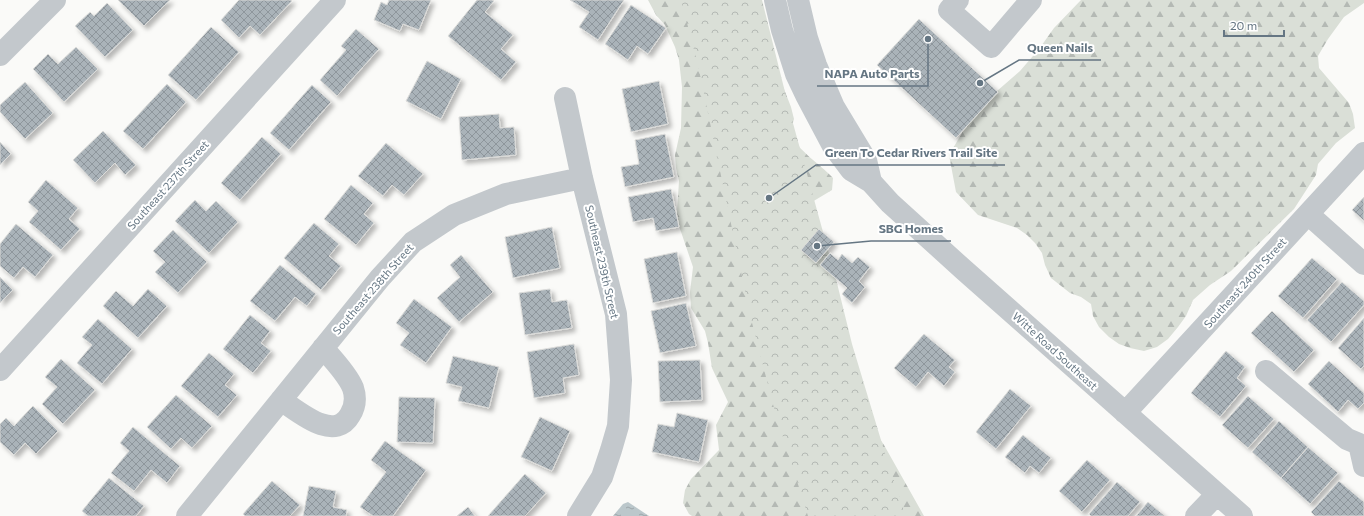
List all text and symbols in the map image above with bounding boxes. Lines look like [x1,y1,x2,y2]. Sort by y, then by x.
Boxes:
scale bar [1224,12,1284,38]
text: 20 m [1230,18,1257,32]
callout: Queen Nails [1019,36,1101,60]
text: Queen Nails [1027,40,1093,54]
callout: NAPA Auto Parts [817,62,928,86]
text: NAPA Auto Parts [824,66,920,80]
street label: Southeast 237th Street [124,137,211,232]
callout: Green To Cedar Rivers Trail Site [816,141,1005,165]
text: Green To Cedar Rivers Trail Site [825,145,997,159]
street label: Southeast 239th Street [583,204,622,320]
callout: SBG Homes [871,217,951,241]
text: SBG Homes [879,221,944,235]
street label: Southeast 240th Street [1201,235,1289,330]
street label: Southeast 238th Street [330,240,416,337]
street label: Witte Road Southeast [1010,309,1101,392]

